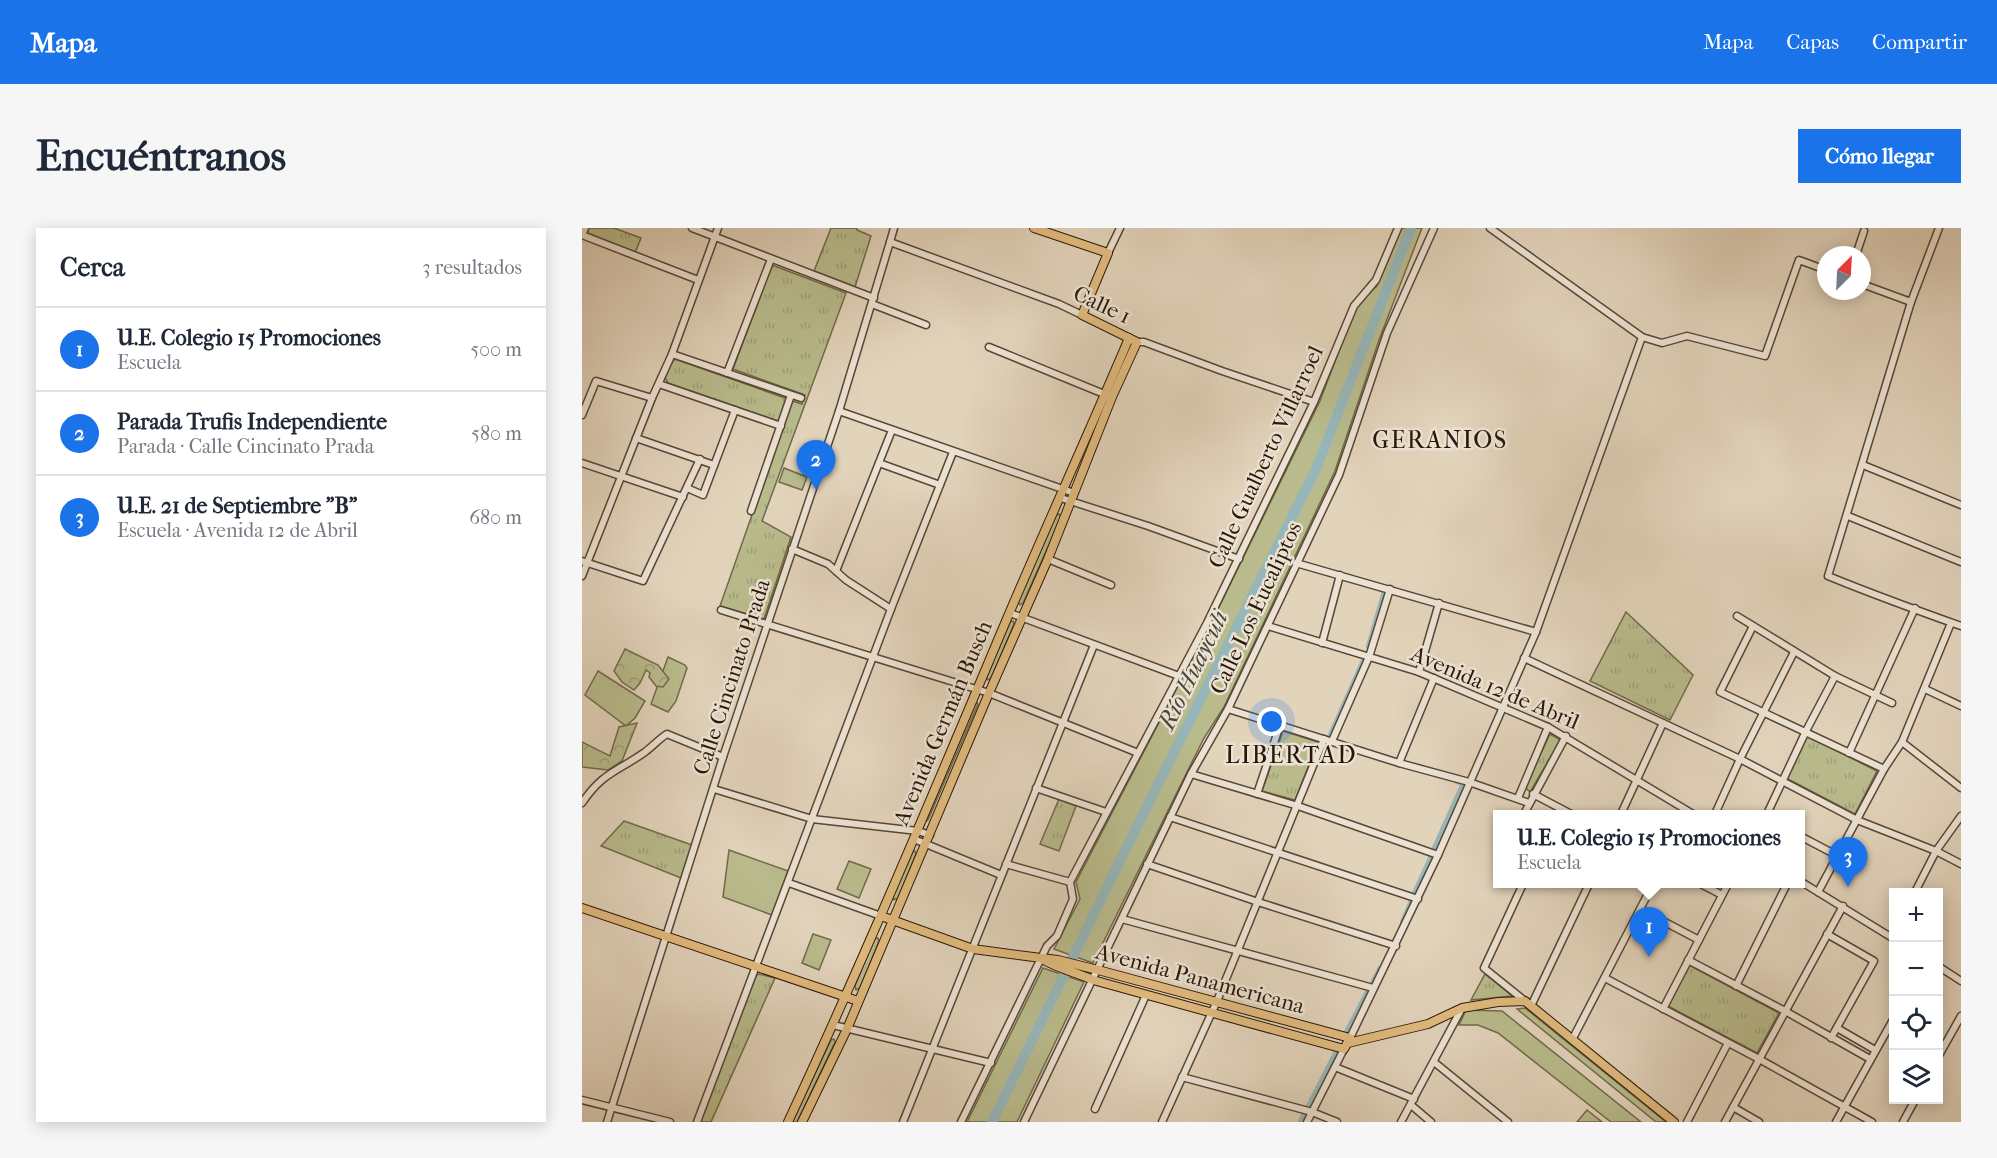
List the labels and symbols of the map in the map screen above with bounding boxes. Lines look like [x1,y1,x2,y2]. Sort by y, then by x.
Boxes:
north arrow [1817,246,1871,300]
street label: Calle 1 [1069,280,1135,330]
street label: Calle Gualberto Villarroel [1203,342,1329,572]
district label: GERANIOS [1372,426,1508,454]
pin: 2 [796,440,836,490]
street label: Calle Los Eucaliptos [1205,518,1307,698]
street label: Calle Cincinato Prada [688,575,776,778]
water label: Río Huayculi [1151,604,1235,736]
street label: Avenida Germán Busch [888,616,998,830]
street label: Avenida 12 de Abril [1406,640,1583,735]
your location [1257,707,1286,736]
district label: LIBERTAD [1225,741,1357,769]
pin: 3 [1828,838,1868,887]
pin: 1 [1630,908,1668,957]
street label: Avenida Panamericana [1092,938,1308,1020]

